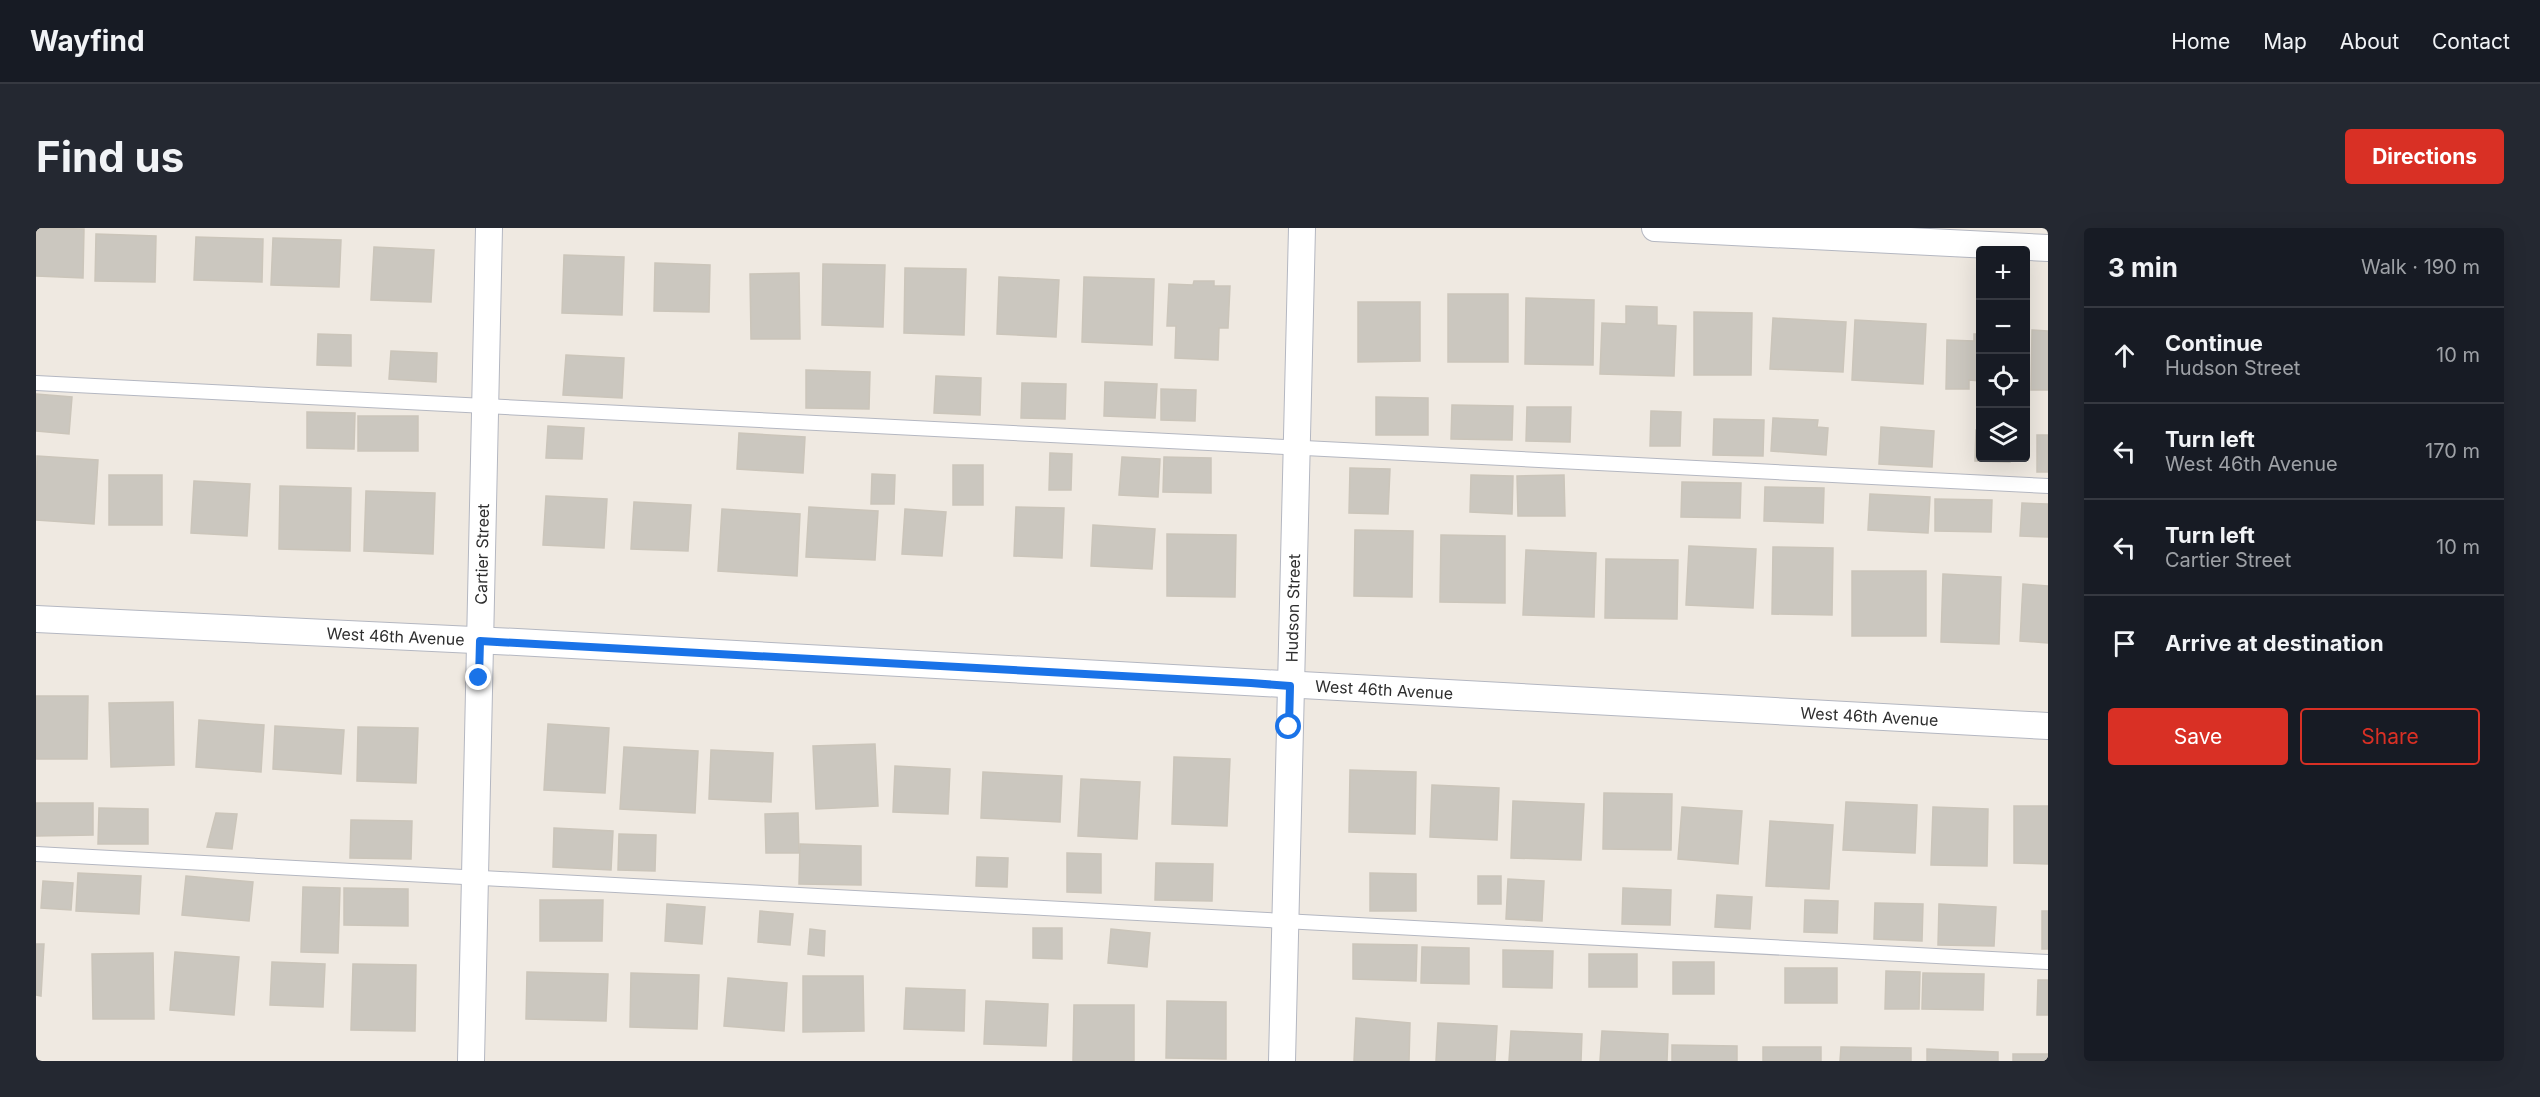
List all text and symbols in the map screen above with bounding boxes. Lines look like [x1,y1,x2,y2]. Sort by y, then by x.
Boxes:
text: Wayfind [30,24,145,58]
text: Home [2171,29,2230,54]
text: Map [2263,29,2307,54]
text: About [2340,29,2399,54]
text: Contact [2432,29,2510,54]
button: Directions [2345,129,2504,184]
text: Find us [36,131,184,182]
map controls [1976,246,2030,462]
button: + [1976,246,2030,300]
text: 3 min [2108,252,2178,283]
text: Walk · 190 m [2361,255,2480,279]
button: − [1976,300,2030,354]
text: Continue [2165,330,2263,356]
icon: ahead [2108,339,2141,372]
text: 10 m [2436,343,2480,367]
button: locate [1976,354,2030,408]
text: Hudson Street [2165,356,2300,380]
button: layers [1976,408,2030,462]
text: Turn left [2165,426,2255,452]
icon: left [2108,435,2141,468]
text: 170 m [2425,439,2480,463]
text: West 46th Avenue [2165,452,2338,476]
street label: Cartier Street [471,503,493,605]
text: Turn left [2165,522,2255,548]
icon: left [2108,531,2141,564]
text: 10 m [2436,535,2480,559]
text: Cartier Street [2165,548,2291,572]
street label: Hudson Street [1282,554,1304,663]
street label: West 46th Avenue [326,623,465,649]
icon: arrive [2108,627,2141,660]
text: Arrive at destination [2165,630,2384,656]
route end [465,664,491,690]
street label: West 46th Avenue [1315,676,1454,703]
street label: West 46th Avenue [1800,702,1939,730]
button: Save [2108,708,2288,765]
button: Share [2300,708,2480,765]
route start [1275,713,1301,739]

